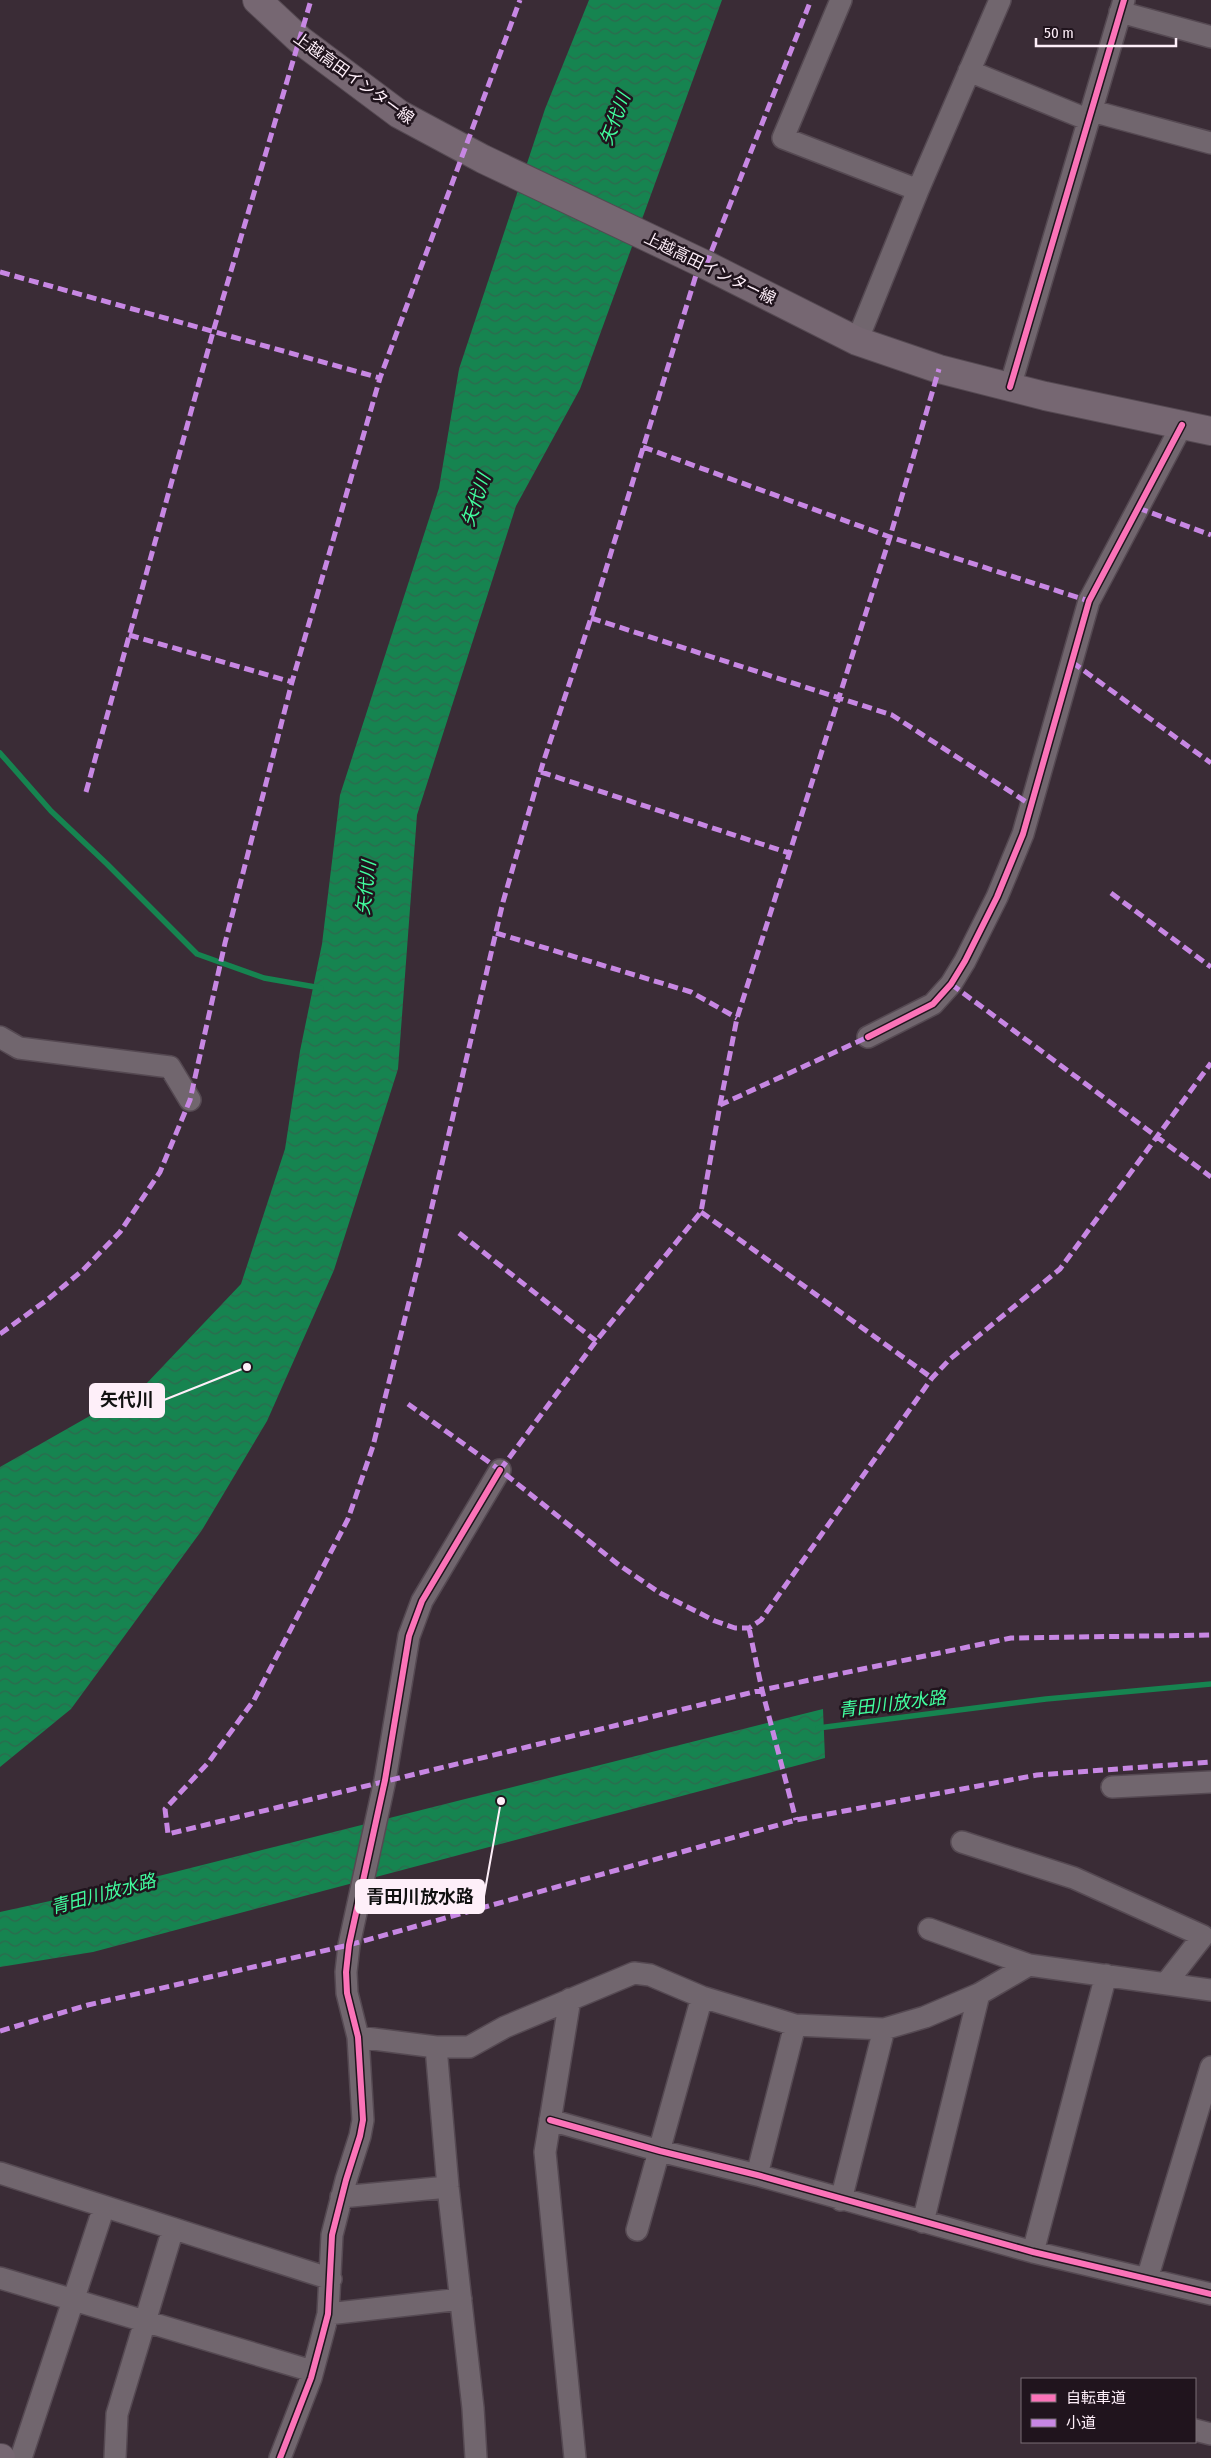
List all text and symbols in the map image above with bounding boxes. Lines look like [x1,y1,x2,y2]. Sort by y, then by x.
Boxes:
scale bar [1036,15,1176,47]
text: 50 m [1044,24,1074,42]
street label: 上越高田インター線 [290,28,418,128]
water label: 矢代川 [595,88,636,148]
street label: 上越高田インター線 [641,228,779,308]
water label: 矢代川 [457,469,496,529]
water label: 矢代川 [352,858,380,916]
callout: 矢代川 [90,1384,164,1417]
text: 矢代川 [100,1389,154,1411]
water label: 青田川放水路 [837,1686,949,1721]
water label: 青田川放水路 [48,1869,160,1919]
callout: 青田川放水路 [356,1880,484,1913]
text: 青田川放水路 [366,1886,474,1908]
legend [1021,2378,1196,2443]
text: 自転車道 [1066,2389,1126,2407]
text: 小道 [1066,2414,1096,2432]

